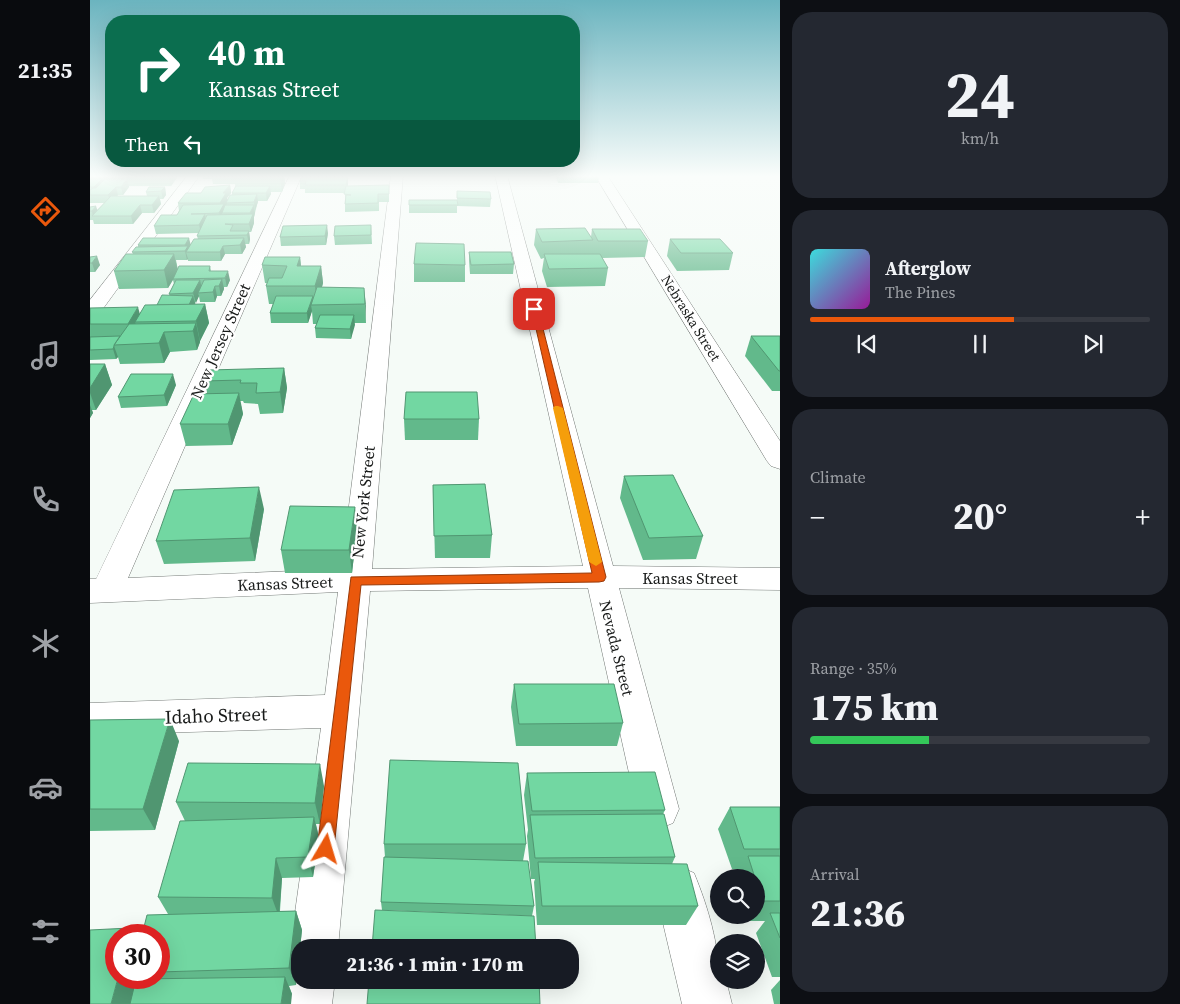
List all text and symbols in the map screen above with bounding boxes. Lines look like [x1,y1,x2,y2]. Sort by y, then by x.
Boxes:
text: 40 m [208,29,285,77]
icon: right [125,35,190,100]
text: 24 [945,50,1015,139]
text: 21:35 [18,55,72,85]
text: Kansas Street [208,74,339,104]
text: km/h [961,127,999,149]
icon: left [179,130,207,158]
text: Then [125,131,169,157]
icon: directions [28,194,63,229]
text: Afterglow [885,255,971,281]
street label: Nebraska Street [656,271,726,365]
street label: New Jersey Street [185,279,256,402]
text: The Pines [885,281,955,303]
pin [513,288,555,330]
icon: arrive [520,295,548,323]
icon: previous [853,330,881,358]
icon: pause [966,330,994,358]
icon: next [1079,330,1107,358]
icon: music [28,338,63,373]
street label: New York Street [346,444,380,559]
text: Climate [810,466,866,488]
icon: phone [28,482,63,517]
text: 20° [953,490,1007,542]
text: − [810,498,825,536]
text: + [1135,498,1150,536]
street label: Kansas Street [642,567,738,589]
street label: Kansas Street [237,570,334,596]
street label: Nevada Street [595,598,640,699]
icon: climate [28,626,63,661]
text: Range · 35% [810,657,897,679]
text: 175 km [810,681,938,733]
street label: Idaho Street [164,700,268,730]
icon: car [28,770,63,805]
position arrow [299,822,351,874]
text: Arrival [810,863,859,885]
map controls [710,869,765,989]
button: search [710,869,765,924]
text: 21:36 [810,887,905,939]
icon: filters [28,914,63,949]
speed limit sign: 30 [105,924,170,989]
button: layers [710,934,765,989]
text: 21:36 · 1 min · 170 m [346,951,524,977]

